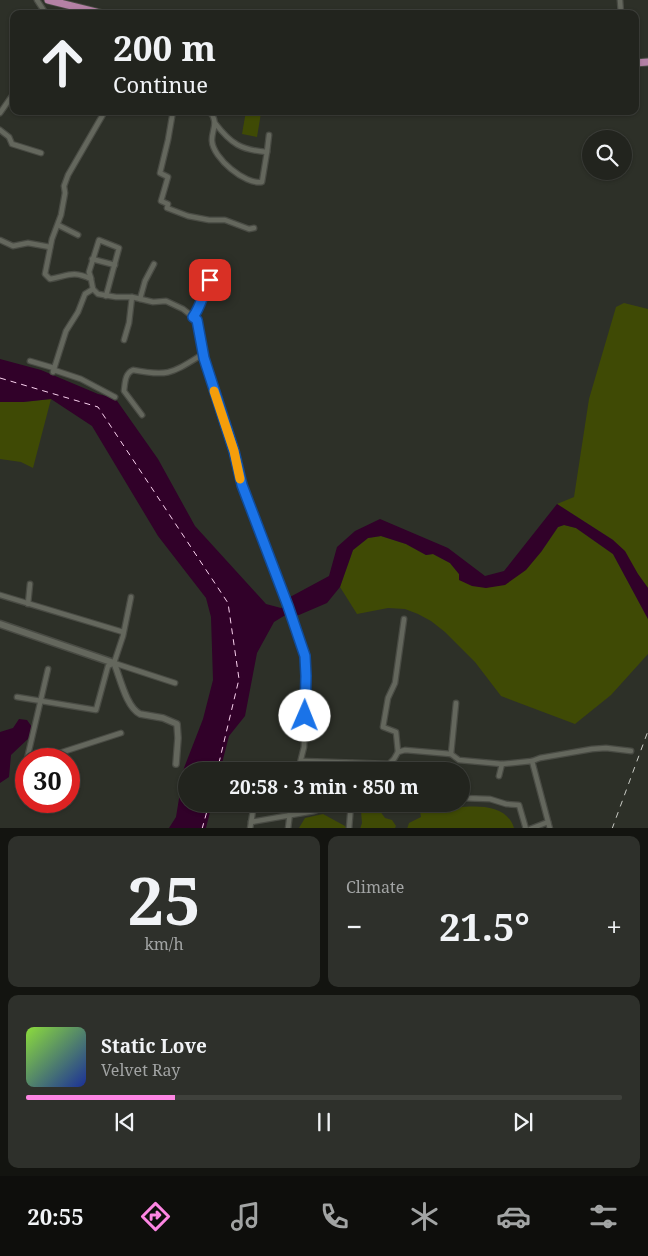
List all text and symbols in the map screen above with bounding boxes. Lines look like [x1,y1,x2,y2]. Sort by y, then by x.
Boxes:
text: 200 m [113,24,216,71]
icon: ahead [30,30,95,95]
text: Continue [113,69,208,99]
map controls [582,130,632,180]
button: search [582,130,632,180]
pin [189,259,231,301]
icon: arrive [196,266,224,294]
position arrow [278,689,330,741]
speed limit sign: 30 [15,748,80,813]
text: 20:58 · 3 min · 850 m [229,774,419,800]
text: 25 [127,856,201,944]
text: Climate [346,876,404,898]
text: 21.5° [439,900,530,952]
text: − [346,907,362,945]
text: + [606,907,622,945]
text: km/h [144,933,184,955]
text: Static Love [101,1033,207,1059]
text: Velvet Ray [101,1059,180,1081]
icon: previous [111,1108,139,1136]
icon: pause [310,1108,338,1136]
icon: next [509,1108,537,1136]
icon: directions [138,1199,173,1234]
icon: music [228,1199,263,1234]
icon: phone [317,1199,352,1234]
icon: climate [407,1199,442,1234]
icon: car [496,1199,531,1234]
icon: filters [586,1199,621,1234]
text: 20:55 [27,1201,84,1231]

